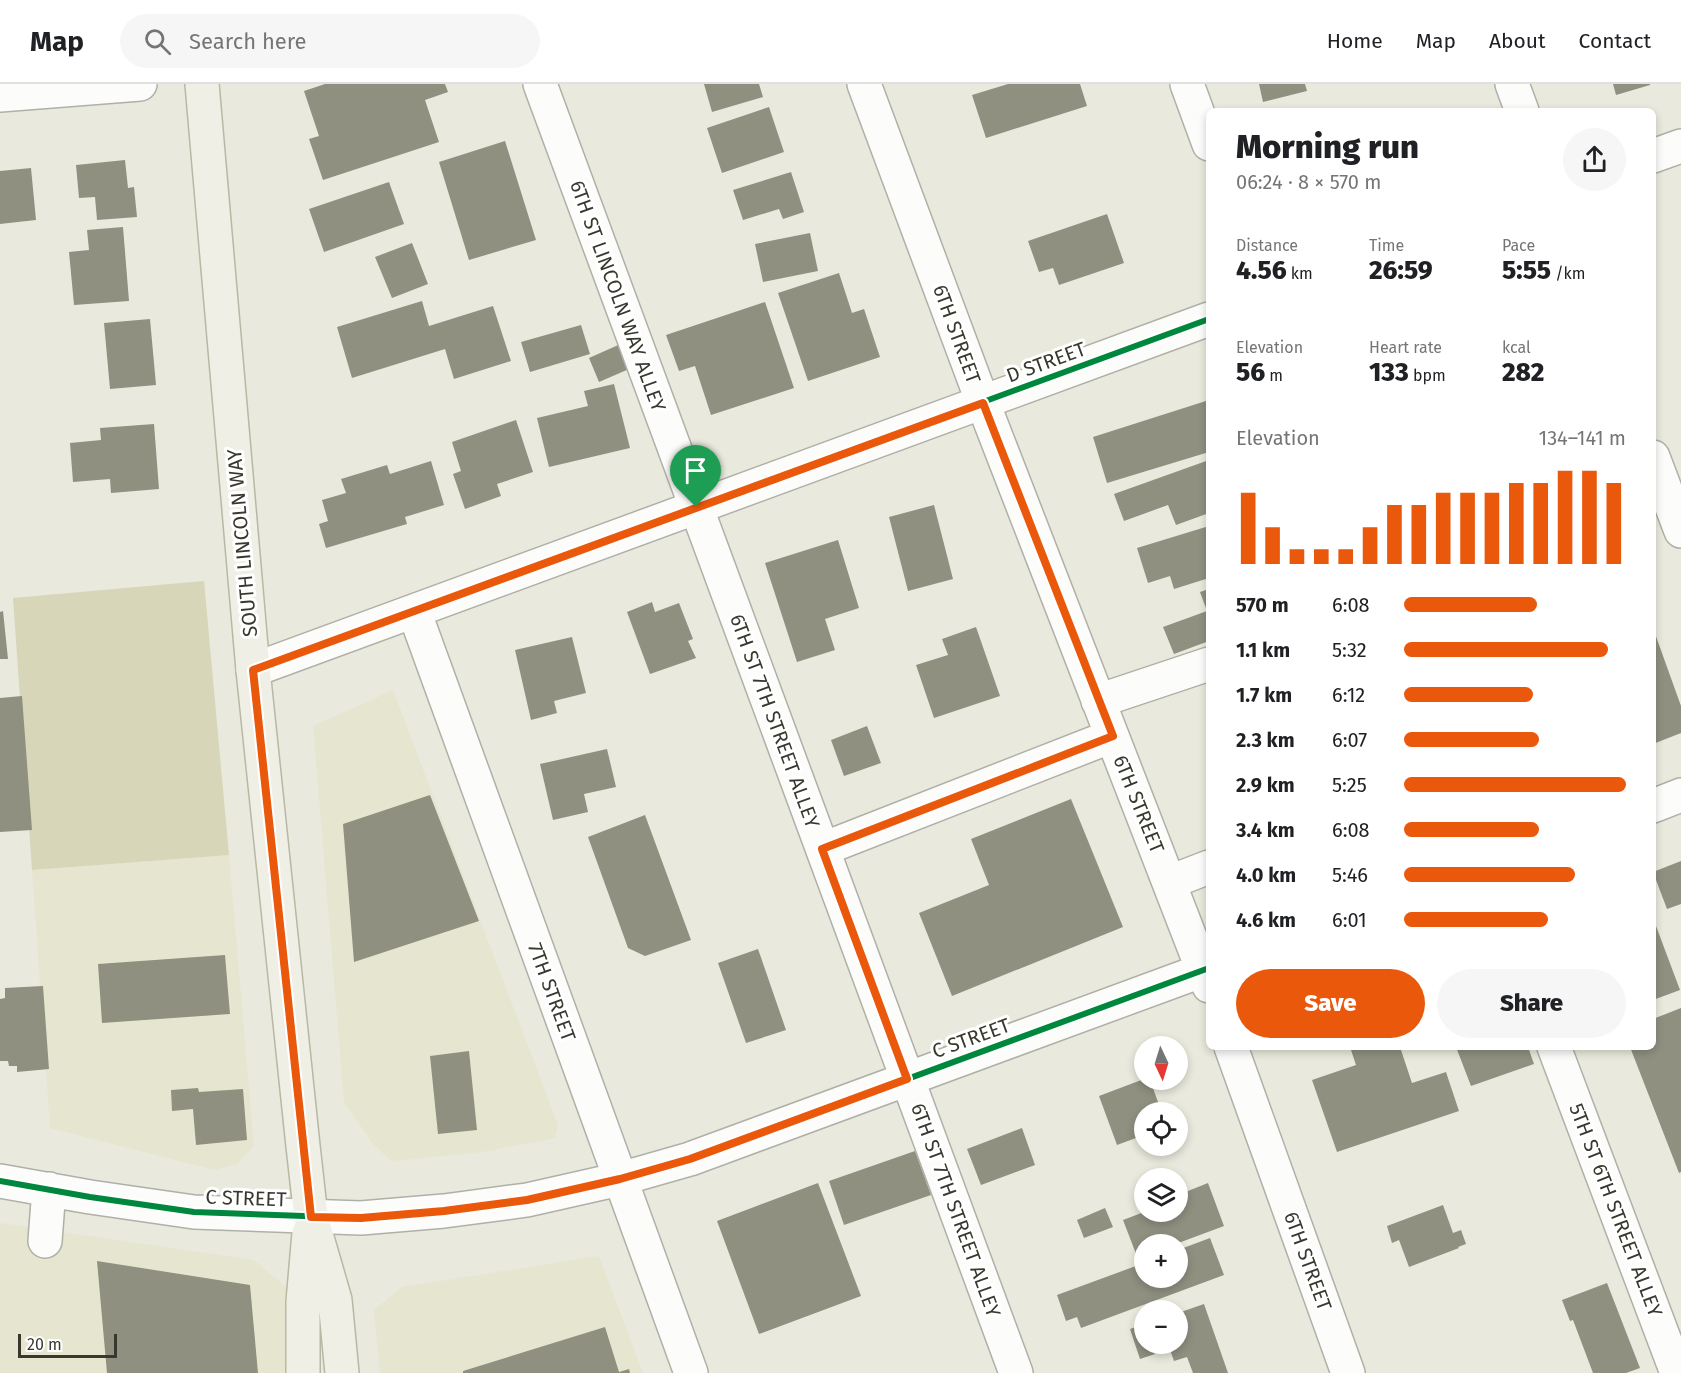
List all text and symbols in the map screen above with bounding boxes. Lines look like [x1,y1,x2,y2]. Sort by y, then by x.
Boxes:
search box [120,14,540,68]
text: Map [30,25,84,58]
icon: search [141,25,174,58]
text: Search here [189,28,307,55]
text: Home [1327,28,1383,54]
text: Map [1416,28,1456,54]
text: About [1489,28,1546,54]
text: Contact [1579,28,1651,54]
text: Morning run [1236,127,1419,167]
button: share [1563,128,1626,191]
text: 06:24 · 8 × 570 m [1236,170,1381,194]
street label: 6TH ST LINCOLN WAY ALLEY [565,177,671,415]
text: Distance [1236,236,1298,255]
text: Time [1369,236,1404,255]
text: Pace [1502,236,1535,255]
text: 4.56 [1236,255,1287,286]
text: 26:59 [1369,255,1433,286]
text: 5:55 [1502,255,1551,286]
text: km [1287,264,1313,283]
text: /km [1551,264,1585,283]
street label: 6TH STREET [928,281,986,387]
street label: D STREET [1003,336,1090,387]
text: Elevation [1236,338,1303,357]
text: Heart rate [1369,338,1442,357]
text: kcal [1502,338,1531,357]
text: 56 [1236,357,1265,388]
text: 133 [1369,357,1409,388]
text: 282 [1502,357,1544,388]
text: m [1265,366,1283,385]
text: bpm [1409,366,1446,385]
text: Elevation [1236,426,1320,450]
text: 134–141 m [1539,426,1626,450]
pin [670,445,721,507]
street label: SOUTH LINCOLN WAY [222,448,262,638]
icon: arrive [679,454,712,487]
text: 570 m [1236,593,1289,617]
text: 6:08 [1332,593,1370,617]
street label: 6TH ST 7TH STREET ALLEY [725,611,825,831]
text: 1.1 km [1236,638,1290,662]
text: 5:32 [1332,638,1367,662]
text: 1.7 km [1236,683,1292,707]
text: 6:12 [1332,683,1365,707]
text: 2.3 km [1236,728,1295,752]
text: 6:07 [1332,728,1367,752]
street label: 6TH STREET [1108,752,1170,857]
text: 2.9 km [1236,773,1295,797]
text: 5:25 [1332,773,1367,797]
text: 3.4 km [1236,818,1295,842]
text: 6:08 [1332,818,1370,842]
text: 4.0 km [1236,863,1296,887]
text: 5:46 [1332,863,1368,887]
text: 4.6 km [1236,908,1296,932]
text: 6:01 [1332,908,1367,932]
street label: 7TH STREET [523,940,581,1045]
button: Save [1236,969,1425,1038]
button: Share [1437,969,1626,1038]
street label: C STREET [929,1013,1014,1063]
north arrow [1134,1036,1188,1090]
map controls [1134,1036,1188,1354]
street label: 6TH ST 7TH STREET ALLEY [906,1100,1006,1320]
street label: 5TH ST 6TH STREET ALLEY [1564,1100,1668,1320]
button: locate [1134,1102,1188,1156]
button: layers [1134,1168,1188,1222]
street label: C STREET [205,1185,288,1211]
street label: 6TH STREET [1279,1208,1337,1314]
button: + [1134,1234,1188,1288]
button: − [1134,1300,1188,1354]
scale bar [18,1331,117,1358]
text: 20 m [27,1335,62,1354]

